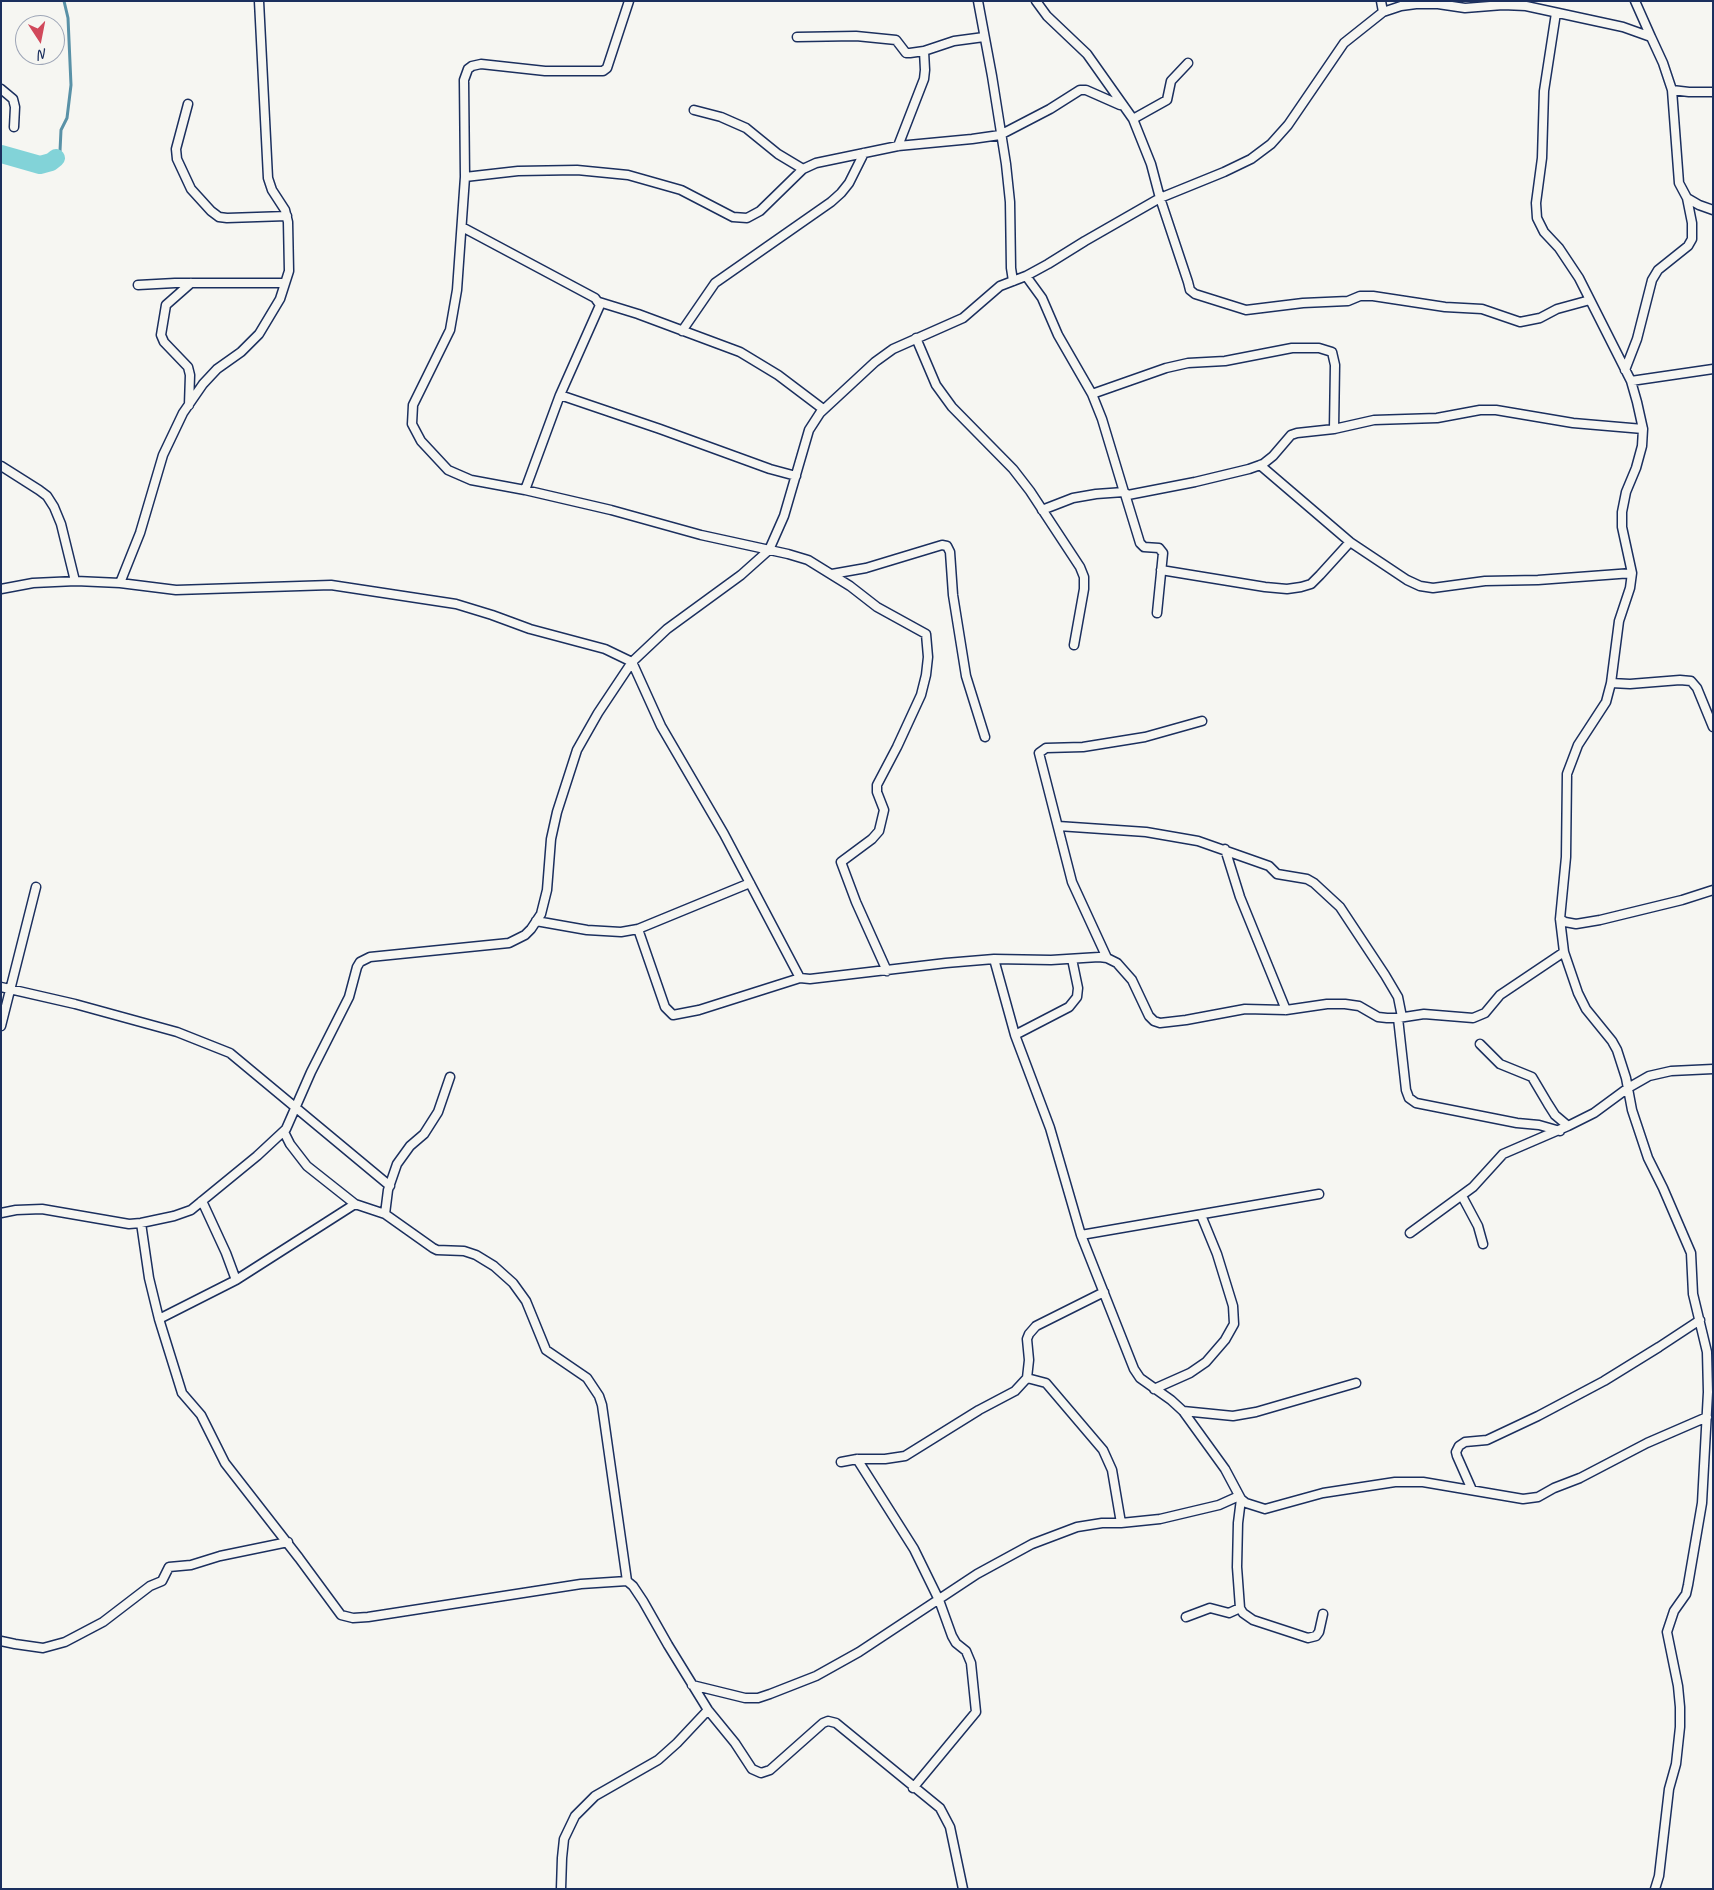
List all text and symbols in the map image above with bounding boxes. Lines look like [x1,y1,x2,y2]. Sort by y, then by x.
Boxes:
north arrow [15,15,65,65]
text: N [37,45,49,63]

